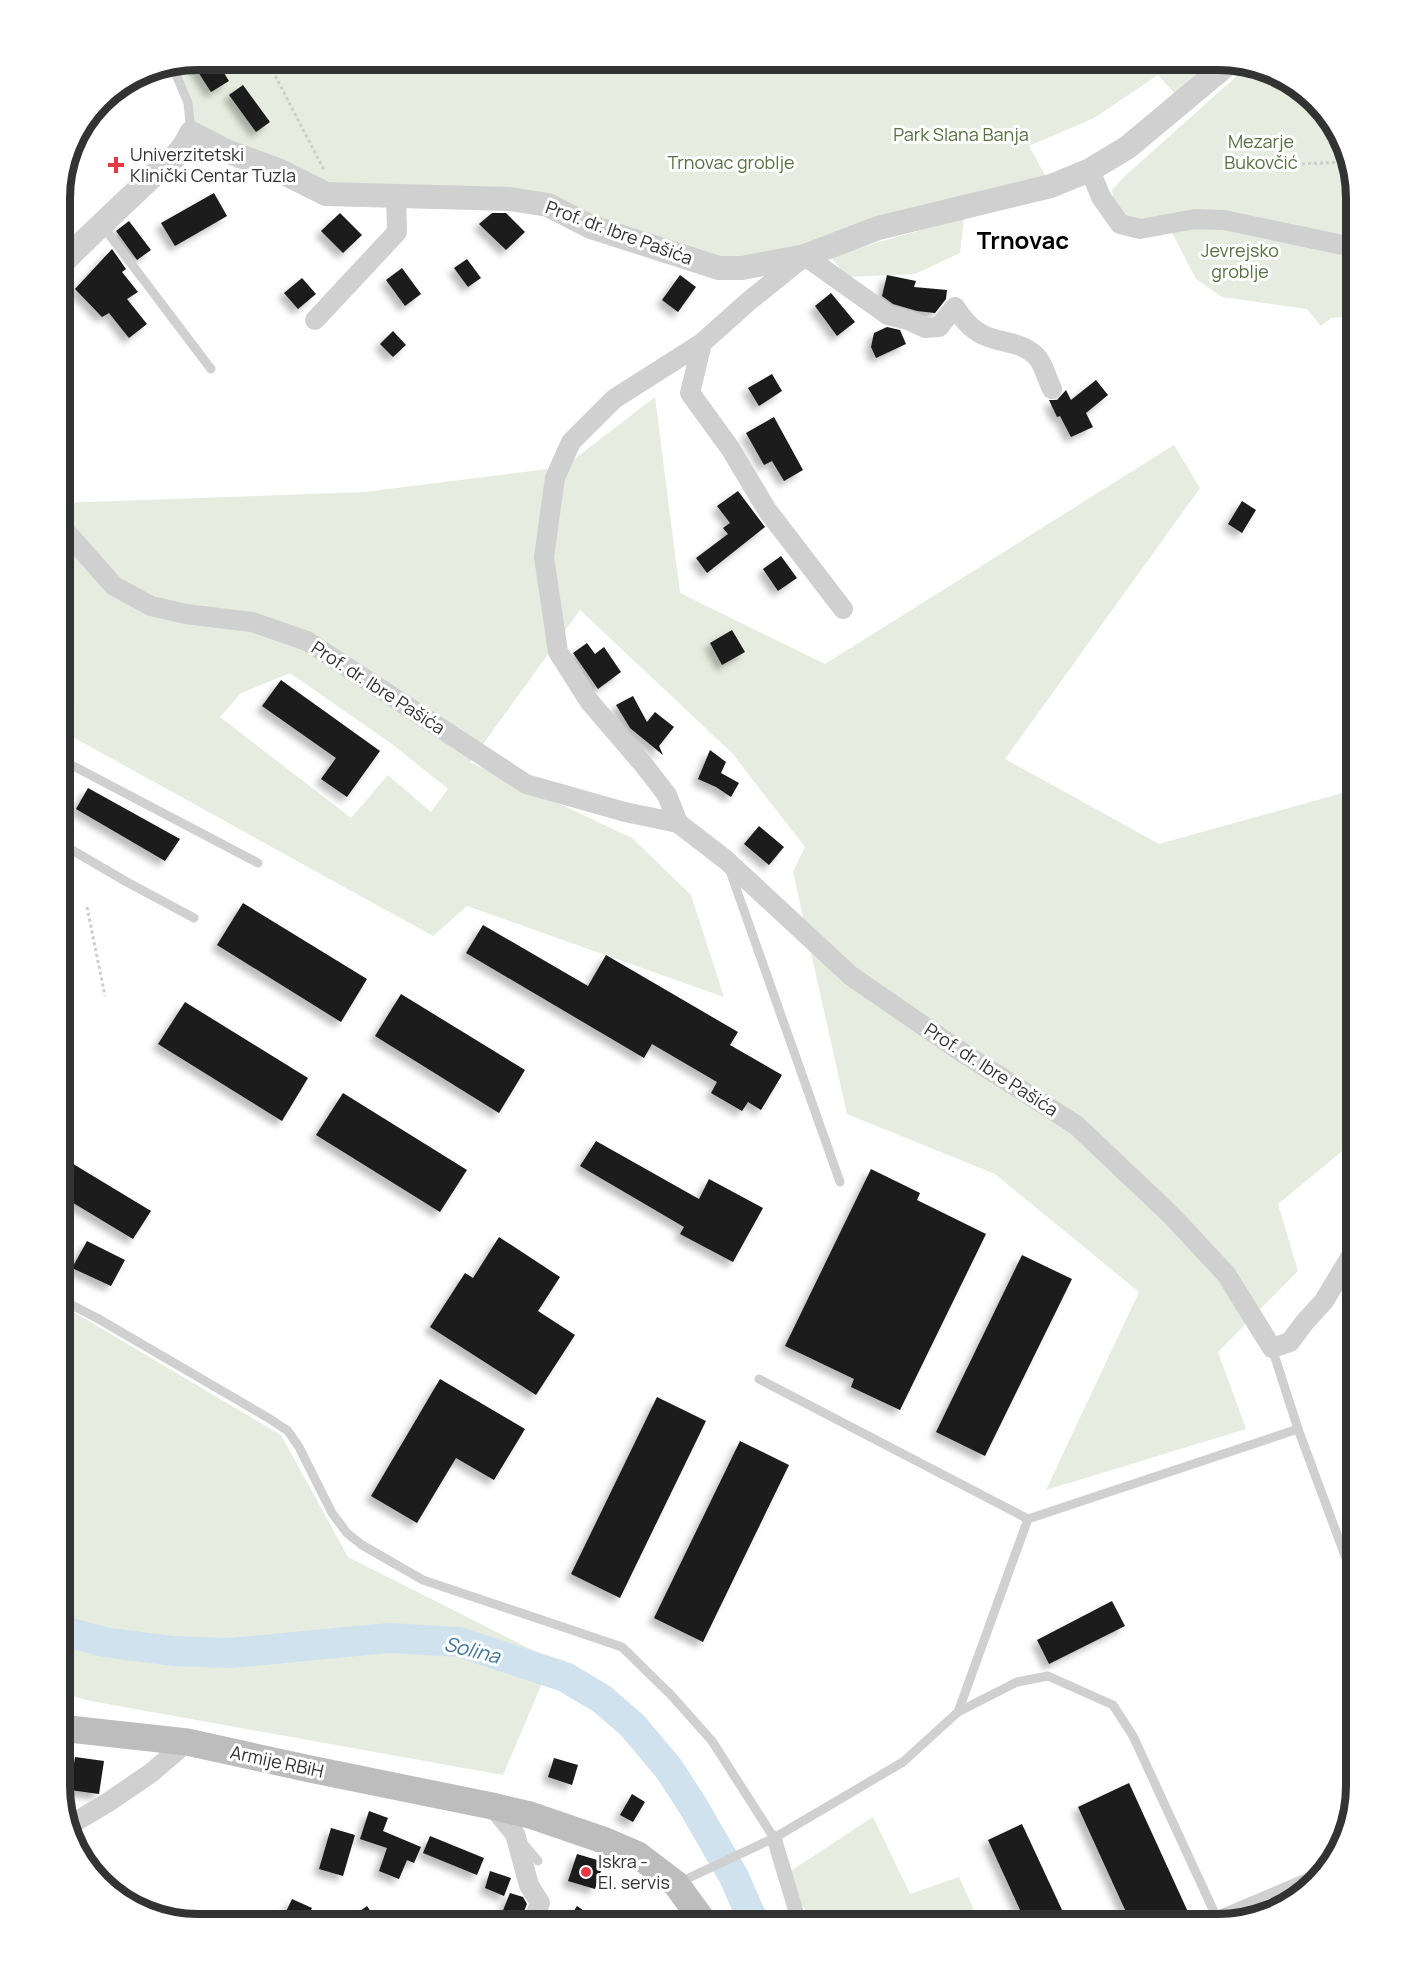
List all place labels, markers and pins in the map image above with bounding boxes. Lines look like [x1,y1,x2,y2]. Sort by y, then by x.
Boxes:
place label: Univerzitetski Klinički Centar Tuzla [130,142,296,187]
marker: Univerzitetski Klinički Centar Tuzla [107,156,125,174]
place label: Iskra - El. servis [598,1849,670,1894]
marker: Iskra - El. servis [579,1865,593,1879]

